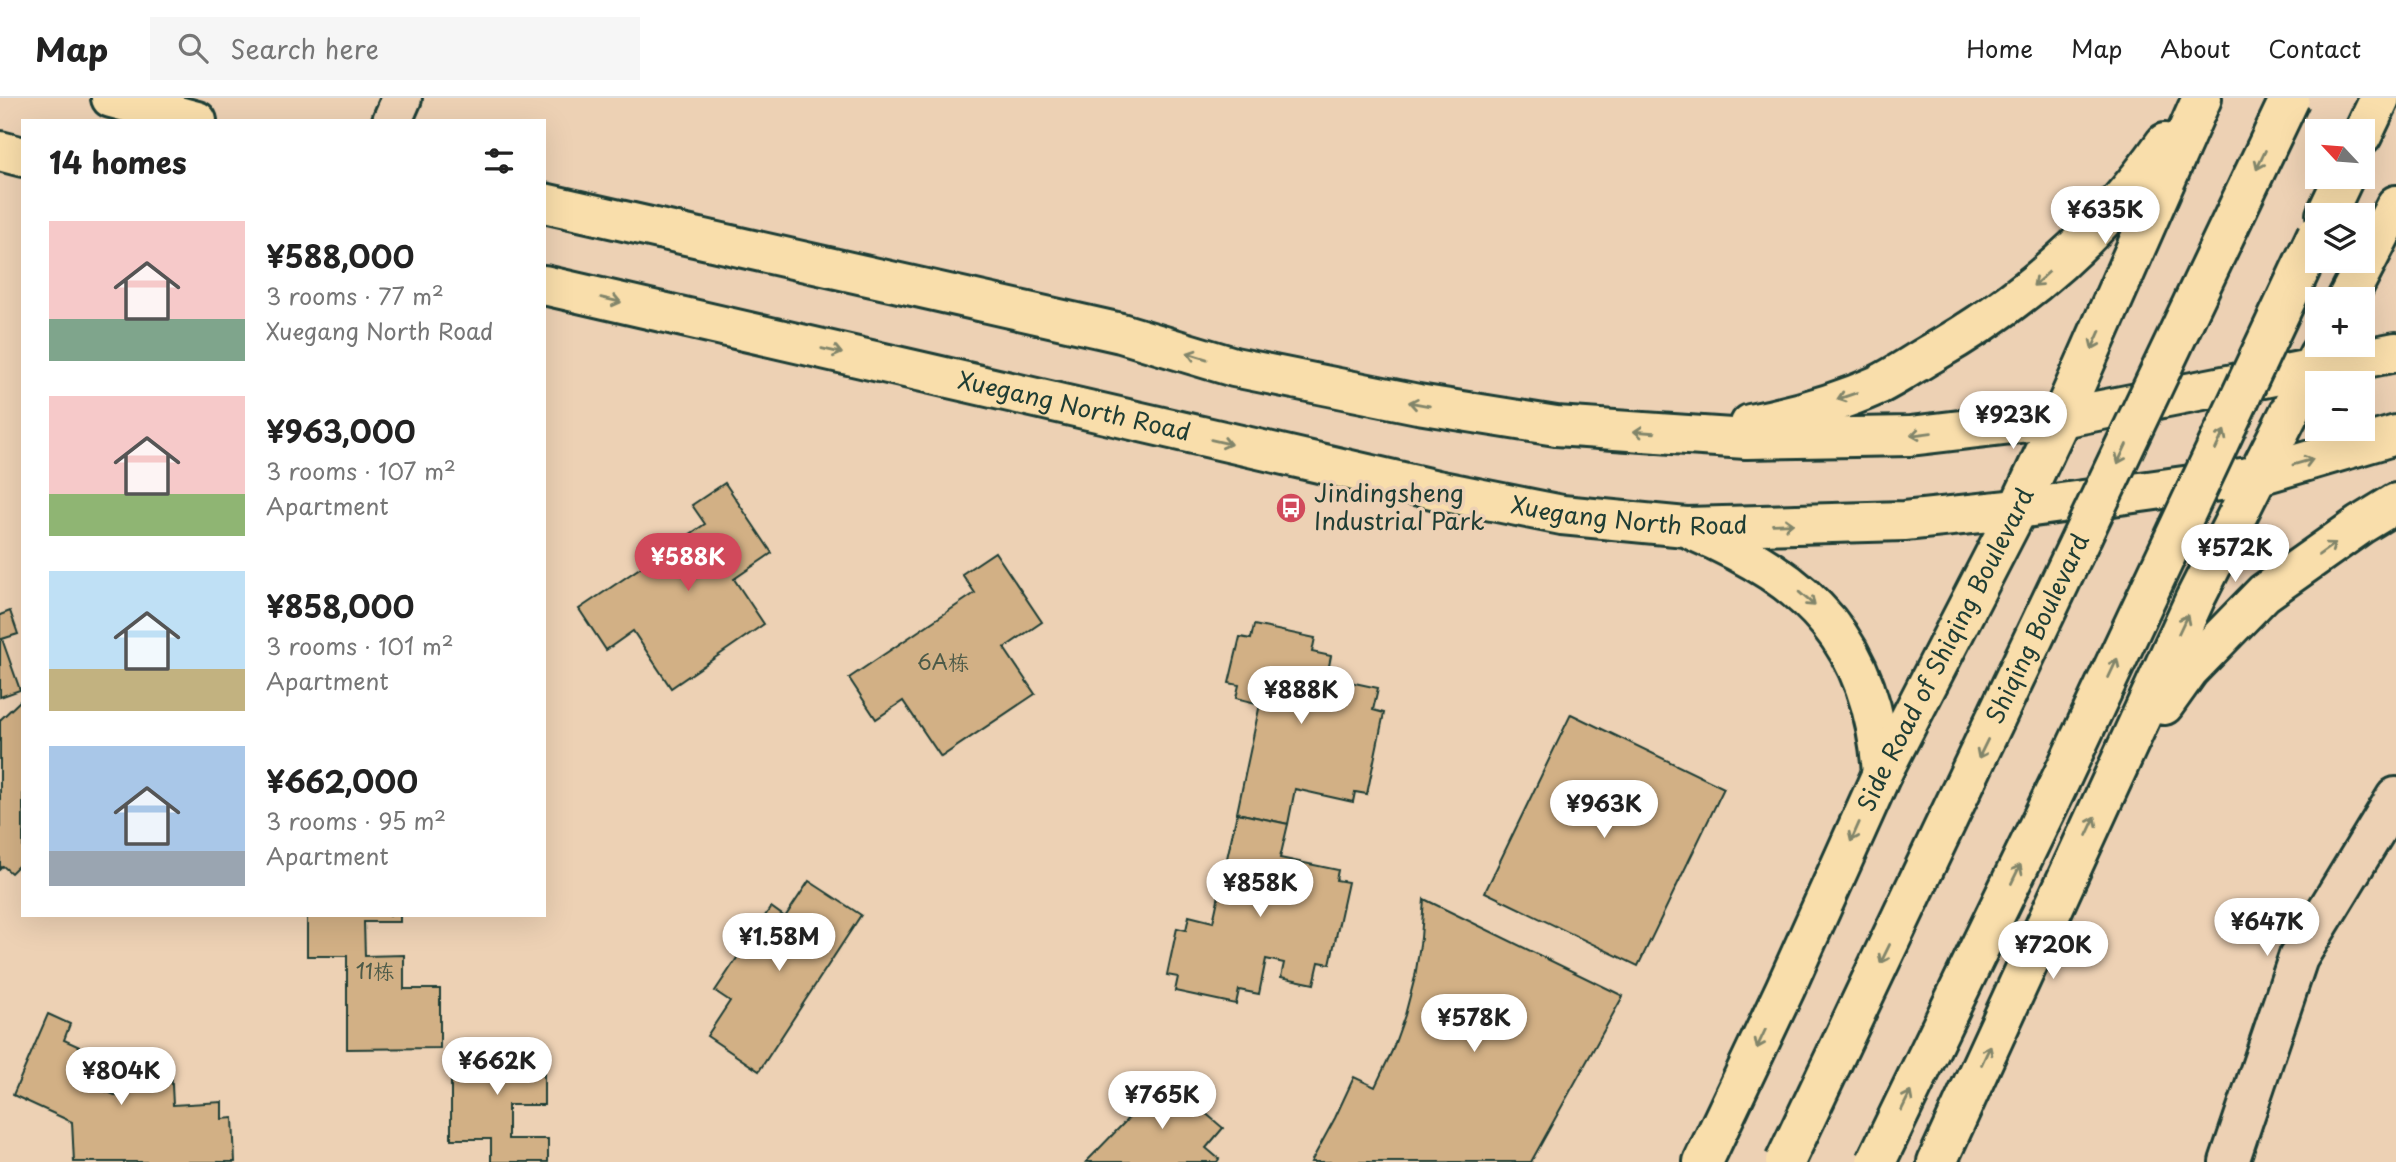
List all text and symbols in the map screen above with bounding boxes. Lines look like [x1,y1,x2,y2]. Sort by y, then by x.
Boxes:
search box [150,17,640,80]
text: Map [35,23,108,73]
icon: search [174,29,212,67]
text: Search here [230,29,379,68]
text: Home [1966,30,2033,66]
text: Map [2071,30,2122,66]
text: About [2160,30,2230,66]
text: Contact [2268,30,2361,66]
north arrow [2305,119,2375,189]
map controls [2305,119,2375,441]
text: 14 homes [49,139,187,184]
icon: filters [480,142,518,180]
one-way arrow [2254,149,2267,170]
pin: ¥635K [2056,186,2154,246]
text: ¥635K [2067,191,2143,226]
button: layers [2305,203,2375,273]
text: ¥588,000 [266,233,414,278]
icon: home [105,249,189,333]
one-way arrow [2032,271,2050,287]
text: 3 rooms · 77 m² [266,278,444,313]
button: + [2305,287,2375,357]
one-way arrow [599,294,622,307]
text: Xuegang North Road [266,313,494,348]
one-way arrow [2089,329,2102,350]
one-way arrow [821,346,843,359]
one-way arrow [1186,349,1208,362]
street label: Xuegang North Road [955,361,1194,449]
button: − [2305,371,2375,441]
one-way arrow [1837,391,1859,403]
pin: ¥923K [1964,392,2062,451]
text: ¥923K [1975,396,2051,431]
one-way arrow [1408,397,1431,410]
text: ¥963,000 [266,408,415,453]
icon: home [105,424,189,508]
one-way arrow [1634,425,1656,438]
one-way arrow [1910,428,1932,441]
one-way arrow [2214,430,2228,451]
one-way arrow [1209,435,1232,449]
one-way arrow [2115,443,2128,464]
text: 3 rooms · 107 m² [266,453,456,488]
one-way arrow [2292,455,2314,468]
place label: Jindingsheng Industrial Park [1314,474,1485,538]
street label: Side Road of Shiqing Boulevard [1847,481,2042,817]
street label: Xuegang North Road [1508,485,1748,543]
text: Apartment [266,488,389,523]
bus stop icon: Jindingsheng Industrial Park [1274,491,1308,525]
one-way arrow [1771,518,1794,531]
pin: ¥572K [2186,524,2284,584]
street label: Shiqing Boulevard [1976,527,2097,729]
text: ¥572K [2197,529,2273,564]
pin: ¥588K [639,533,737,593]
text: ¥588K [651,538,725,573]
one-way arrow [2317,542,2336,556]
text: ¥858,000 [266,583,414,628]
one-way arrow [1797,591,1815,607]
icon: home [105,599,189,683]
one-way arrow [2177,614,2191,635]
text: 3 rooms · 101 m² [266,628,454,663]
house number: 6A栋 [917,645,969,677]
one-way arrow [2107,658,2121,679]
text: Apartment [266,663,389,698]
pin: ¥888K [1252,666,1350,726]
text: ¥888K [1264,671,1338,706]
one-way arrow [1976,738,1989,759]
text: ¥662,000 [266,758,418,803]
icon: home [105,774,189,858]
pin: ¥963K [1555,780,1653,840]
text: ¥963K [1566,785,1642,820]
text: 3 rooms · 95 m² [266,803,446,838]
one-way arrow [2085,816,2098,837]
one-way arrow [1848,821,1861,843]
text: Apartment [266,838,389,873]
pin: ¥858K [1211,860,1309,919]
text: ¥858K [1222,864,1298,899]
one-way arrow [2009,864,2023,885]
pin: ¥647K [2218,898,2316,958]
text: ¥647K [2230,903,2304,938]
pin: ¥1.58M [722,914,836,973]
text: ¥1.58M [738,918,820,953]
pin: ¥720K [2004,922,2102,981]
text: ¥720K [2014,926,2092,961]
one-way arrow [1878,943,1891,964]
house number: 11栋 [356,954,394,986]
pin: ¥578K [1425,995,1523,1054]
text: ¥578K [1437,999,1511,1034]
one-way arrow [1754,1028,1767,1050]
pin: ¥662K [448,1038,546,1097]
text: ¥662K [458,1042,536,1077]
one-way arrow [1980,1045,1993,1067]
pin: ¥804K [72,1048,170,1107]
text: ¥804K [82,1052,160,1087]
pin: ¥765K [1113,1072,1211,1131]
text: ¥765K [1124,1076,1200,1111]
one-way arrow [1899,1091,1913,1112]

